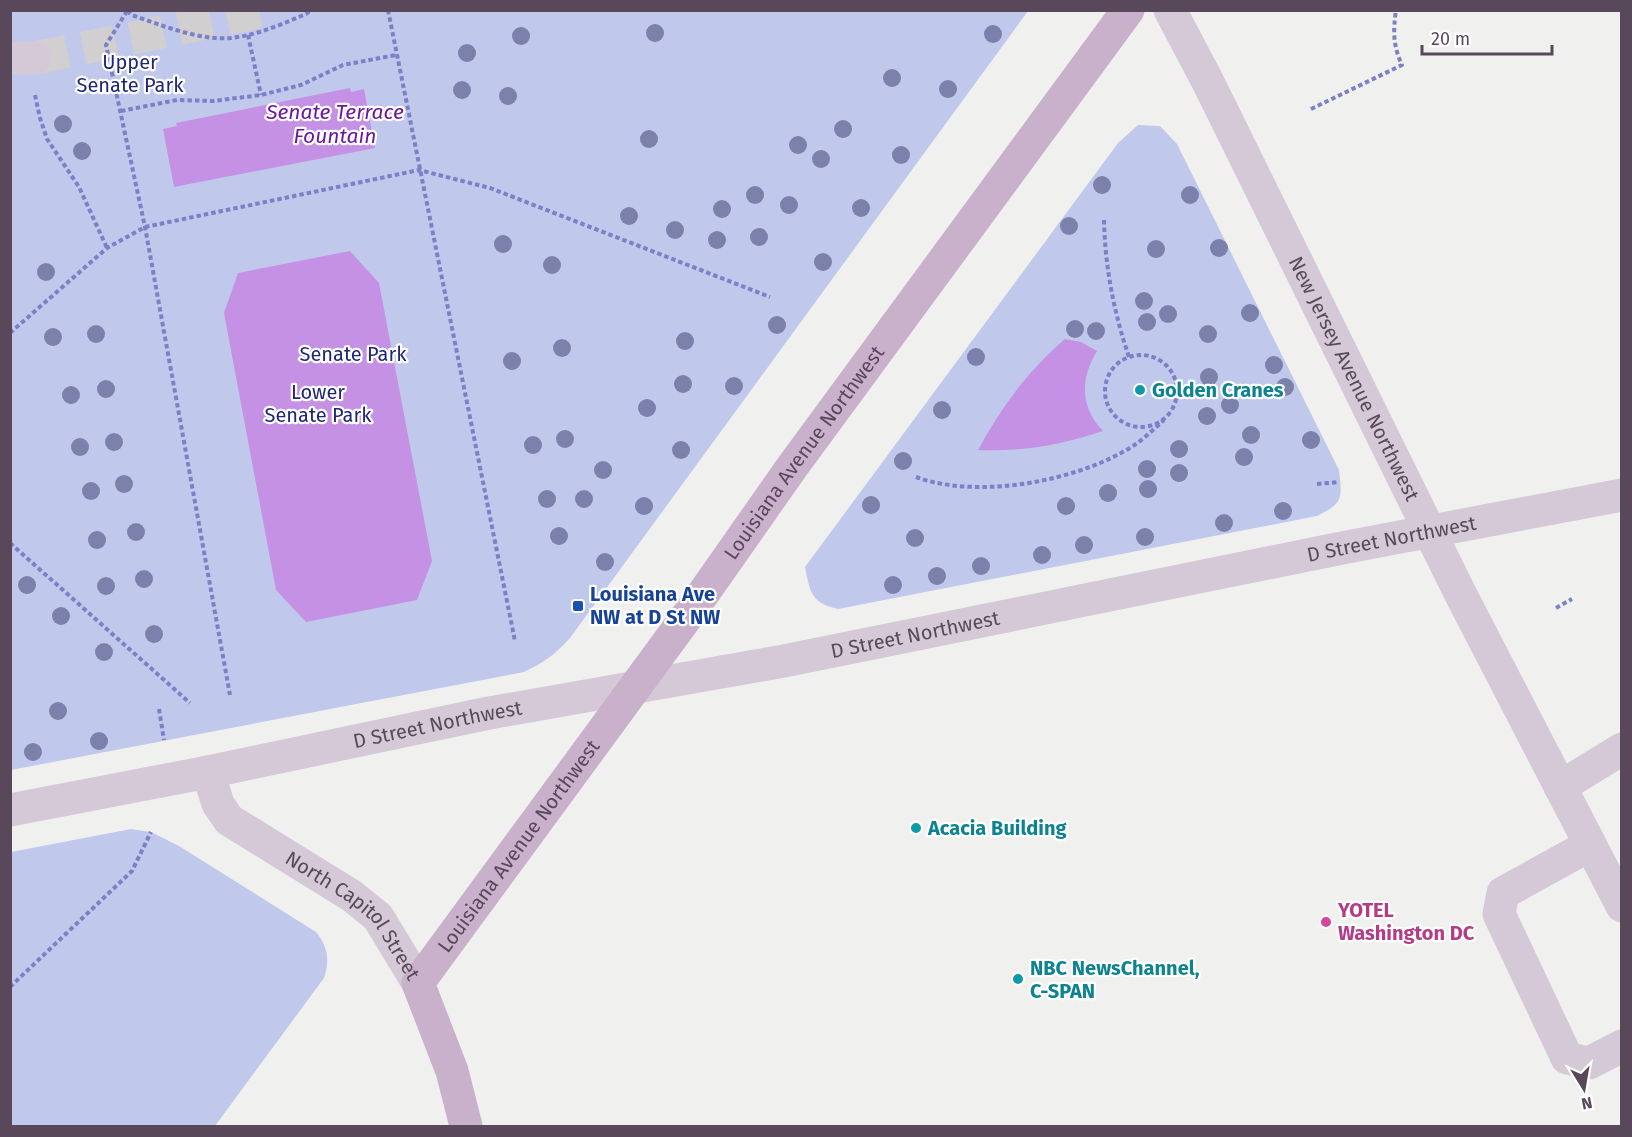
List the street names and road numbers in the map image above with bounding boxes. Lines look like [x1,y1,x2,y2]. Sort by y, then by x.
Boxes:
street label: New Jersey Avenue Northwest [1284,252,1425,505]
street label: Louisiana Avenue Northwest [719,340,890,564]
street label: D Street Northwest [1305,511,1479,567]
street label: D Street Northwest [829,606,1002,663]
street label: D Street Northwest [351,695,524,753]
street label: Louisiana Avenue Northwest [433,734,605,957]
street label: North Capitol Street [281,846,426,985]

